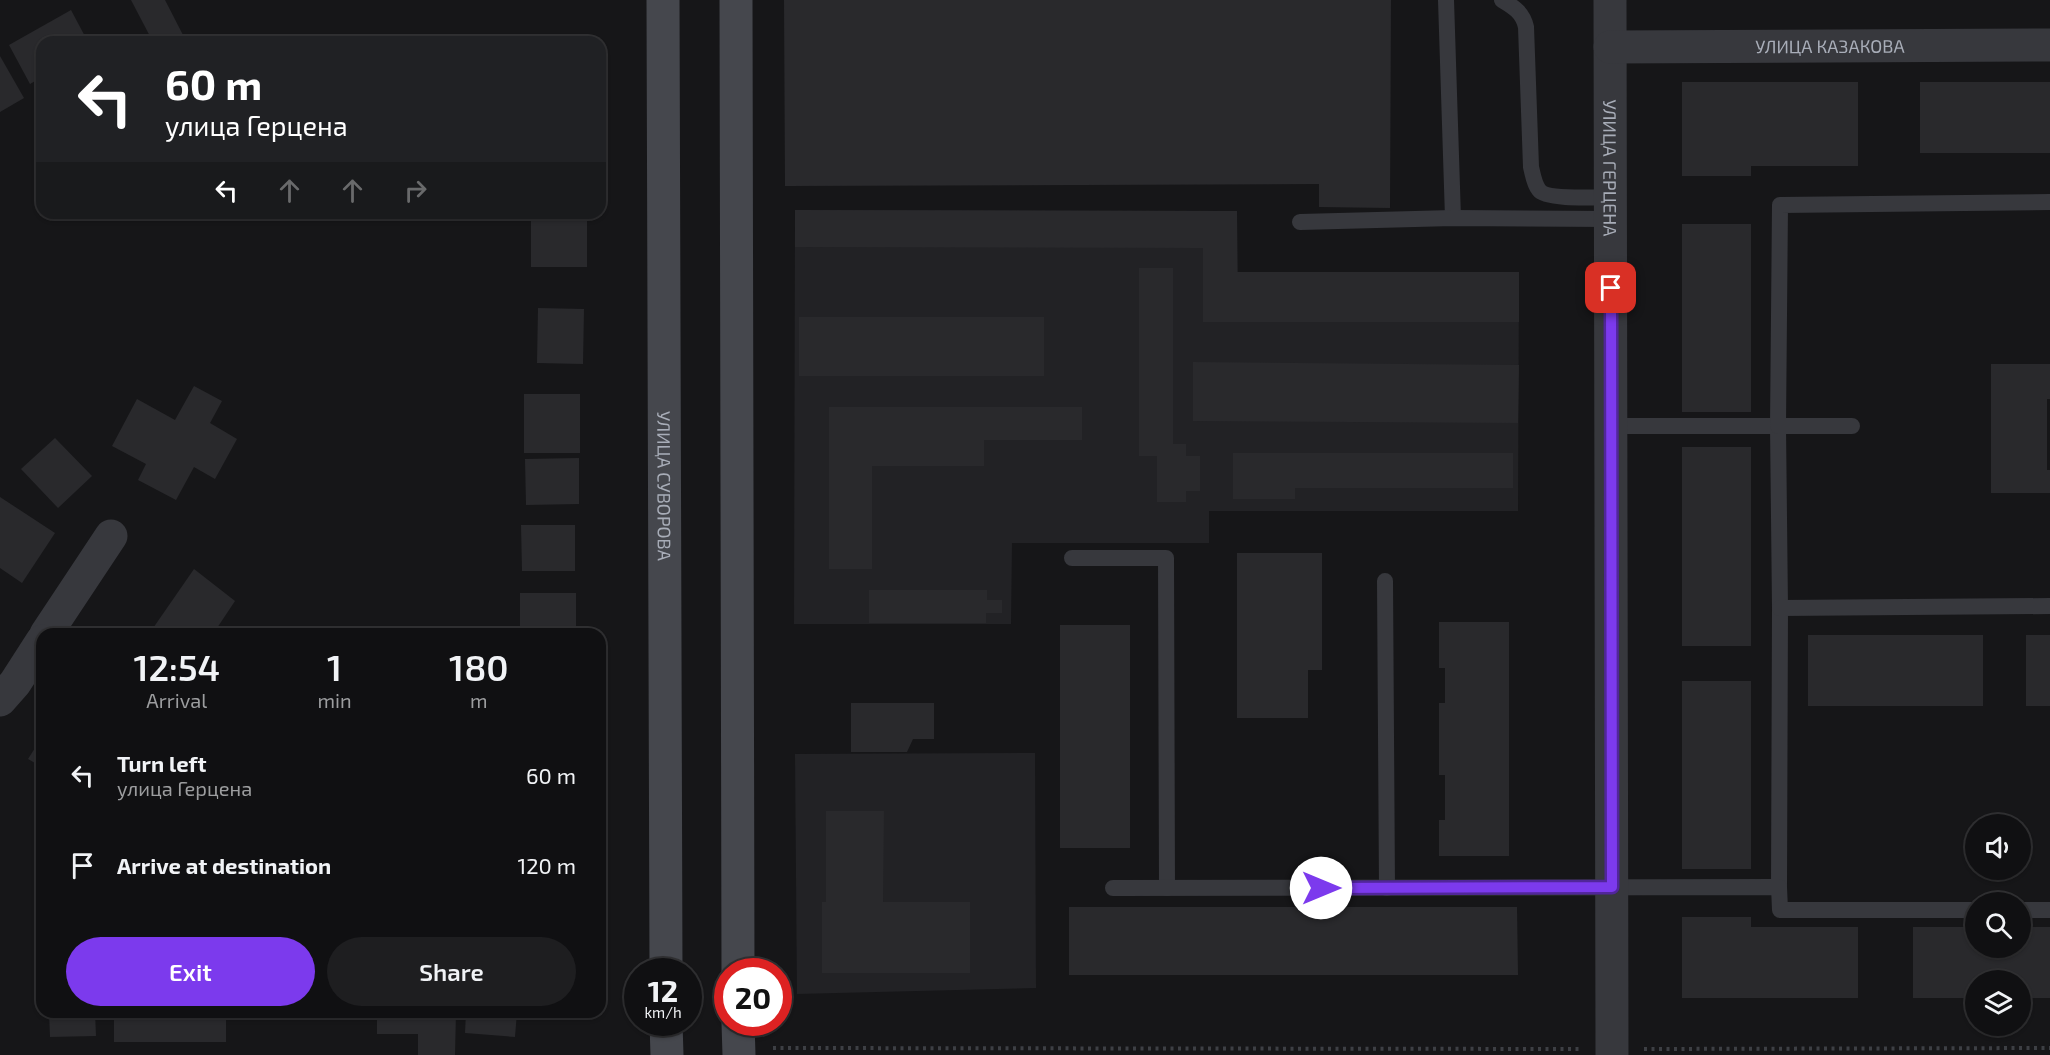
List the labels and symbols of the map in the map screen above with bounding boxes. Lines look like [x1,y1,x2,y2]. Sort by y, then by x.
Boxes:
street label: УЛИЦА КАЗАКОВА [1755,35,1906,57]
street label: УЛИЦА ГЕРЦЕНА [1599,99,1621,237]
pin [1585,262,1636,313]
street label: УЛИЦА СУВОРОВА [653,411,676,562]
position arrow [1289,856,1353,920]
speed limit sign: 20 [714,958,792,1036]

